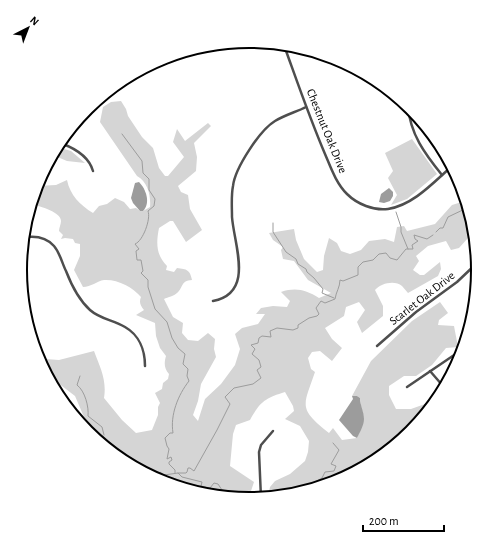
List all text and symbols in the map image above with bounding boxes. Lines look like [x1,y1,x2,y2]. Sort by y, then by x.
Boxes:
north arrow [8,8,48,48]
text: N [28,14,41,28]
street label: Chestnut Oak Drive [305,87,349,175]
street label: Scarlet Oak Drive [387,269,457,327]
scale bar [363,507,444,533]
text: 200 m [369,515,399,527]

